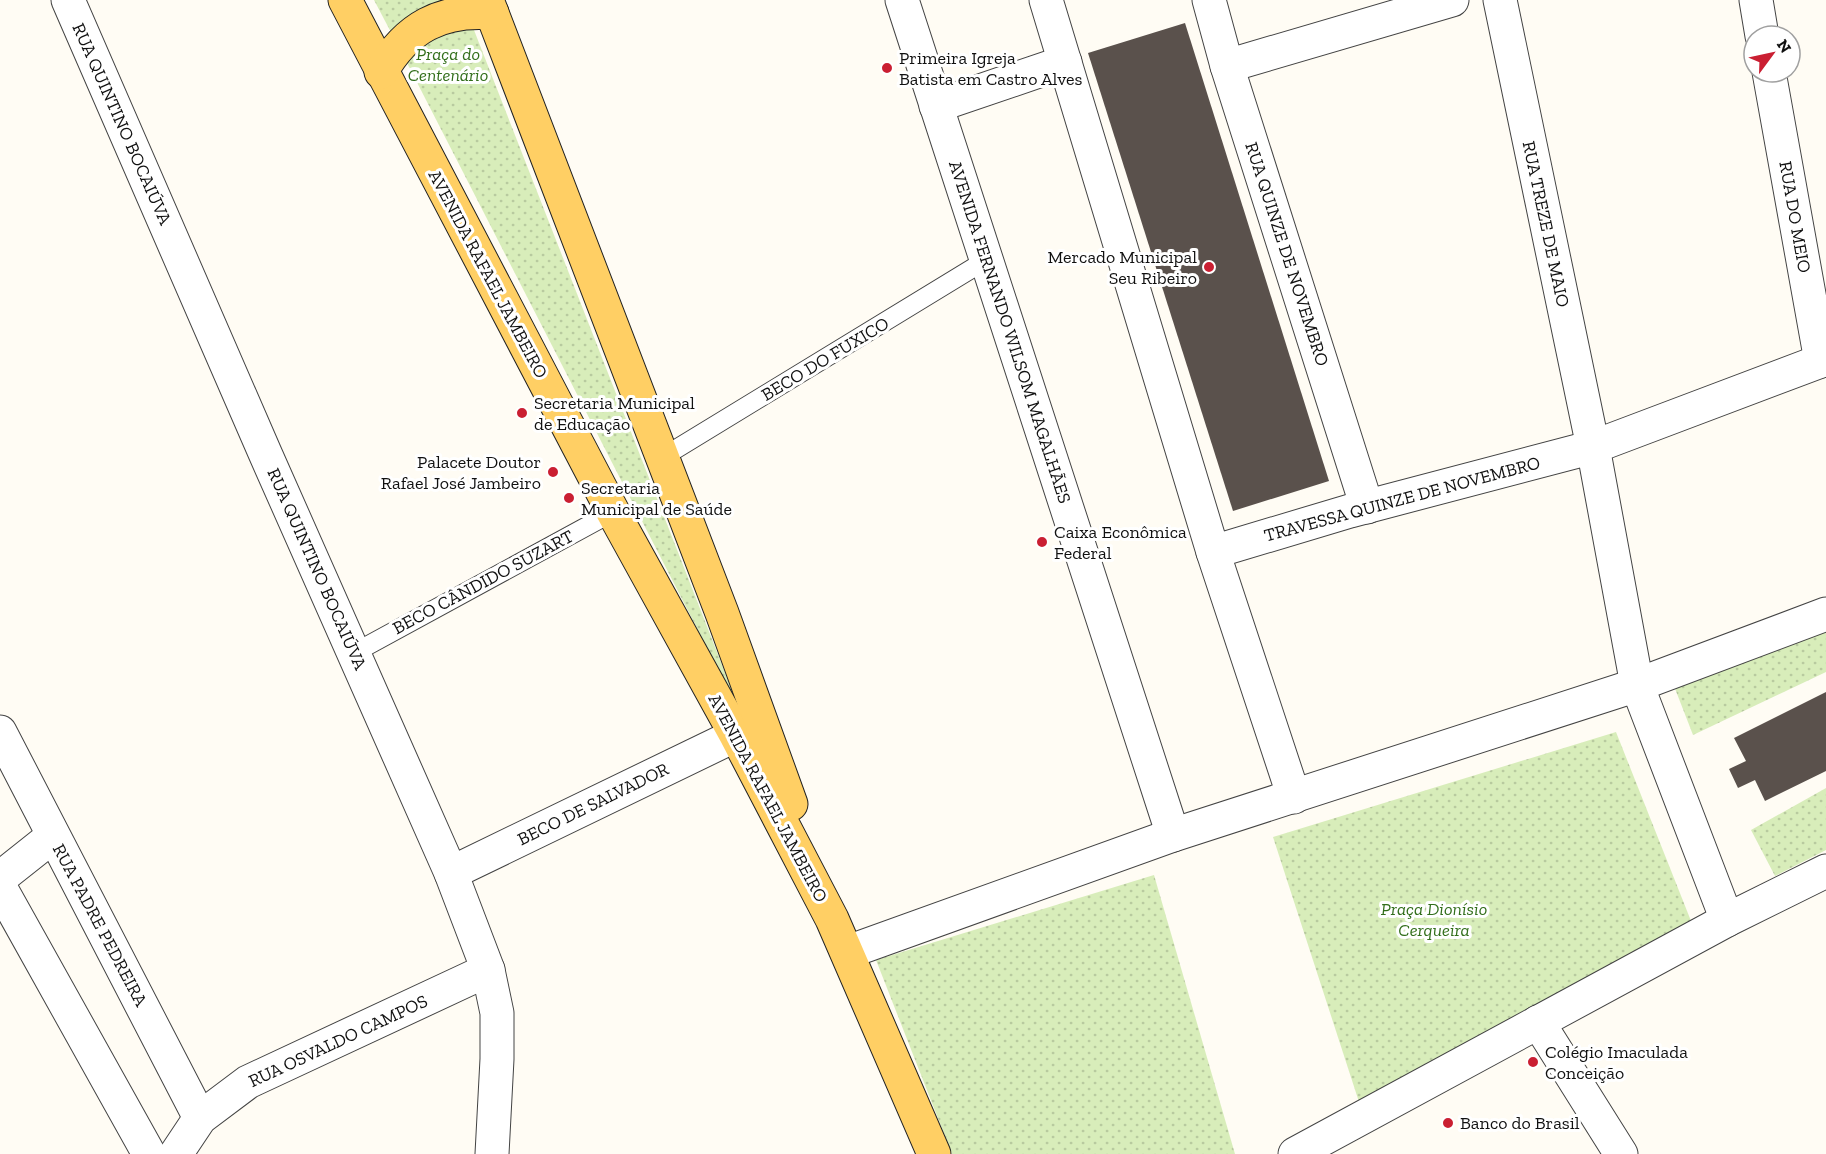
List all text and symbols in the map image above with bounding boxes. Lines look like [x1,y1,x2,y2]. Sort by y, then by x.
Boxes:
street label: RUA QUINTINO BOCAIÚVA [68,20,177,229]
north arrow [1742,24,1802,84]
text: N [1773,36,1795,56]
park label: Praça do Centenário [408,43,488,86]
place label: Primeira Igreja Batista em Castro Alves [899,47,1082,90]
marker: Primeira Igreja Batista em Castro Alves [880,61,894,75]
street label: RUA QUINZE DE NOVEMBRO [1240,139,1334,369]
street label: RUA TREZE DE MAIO [1518,139,1574,309]
street label: AVENIDA FERNANDO WILSOM MAGALHÃES [944,158,1076,506]
street label: RUA DO MEIO [1774,159,1816,275]
street label: AVENIDA RAFAEL JAMBEIRO [424,166,552,382]
place label: Mercado Municipal Seu Ribeiro [1048,246,1197,289]
marker: Mercado Municipal Seu Ribeiro [1202,260,1216,274]
street label: BECO DO FUXICO [757,312,893,406]
place label: Secretaria Municipal de Educação [534,392,695,435]
marker: Secretaria Municipal de Educação [515,406,529,420]
place label: Palacete Doutor Rafael José Jambeiro [381,451,541,494]
street label: TRAVESSA QUINZE DE NOVEMBRO [1261,451,1543,547]
street label: RUA QUINTINO BOCAIÚVA [263,465,372,674]
marker: Palacete Doutor Rafael José Jambeiro [546,465,560,479]
place label: Secretaria Municipal de Saúde [581,477,732,520]
marker: Secretaria Municipal de Saúde [562,491,576,505]
place label: Caixa Econômica Federal [1054,521,1187,564]
street label: BECO CÂNDIDO SUZART [389,525,577,639]
marker: Caixa Econômica Federal [1035,535,1049,549]
street label: AVENIDA RAFAEL JAMBEIRO [704,690,832,906]
street label: BECO DE SALVADOR [514,758,672,850]
street label: RUA PADRE PEDREIRA [48,840,152,1010]
park label: Praça Dionísio Cerqueira [1381,898,1487,941]
street label: RUA OSVALDO CAMPOS [245,990,431,1092]
place label: Colégio Imaculada Conceição [1545,1041,1688,1084]
marker: Colégio Imaculada Conceição [1526,1055,1540,1069]
place label: Banco do Brasil [1460,1112,1580,1134]
marker: Banco do Brasil [1441,1116,1455,1130]

